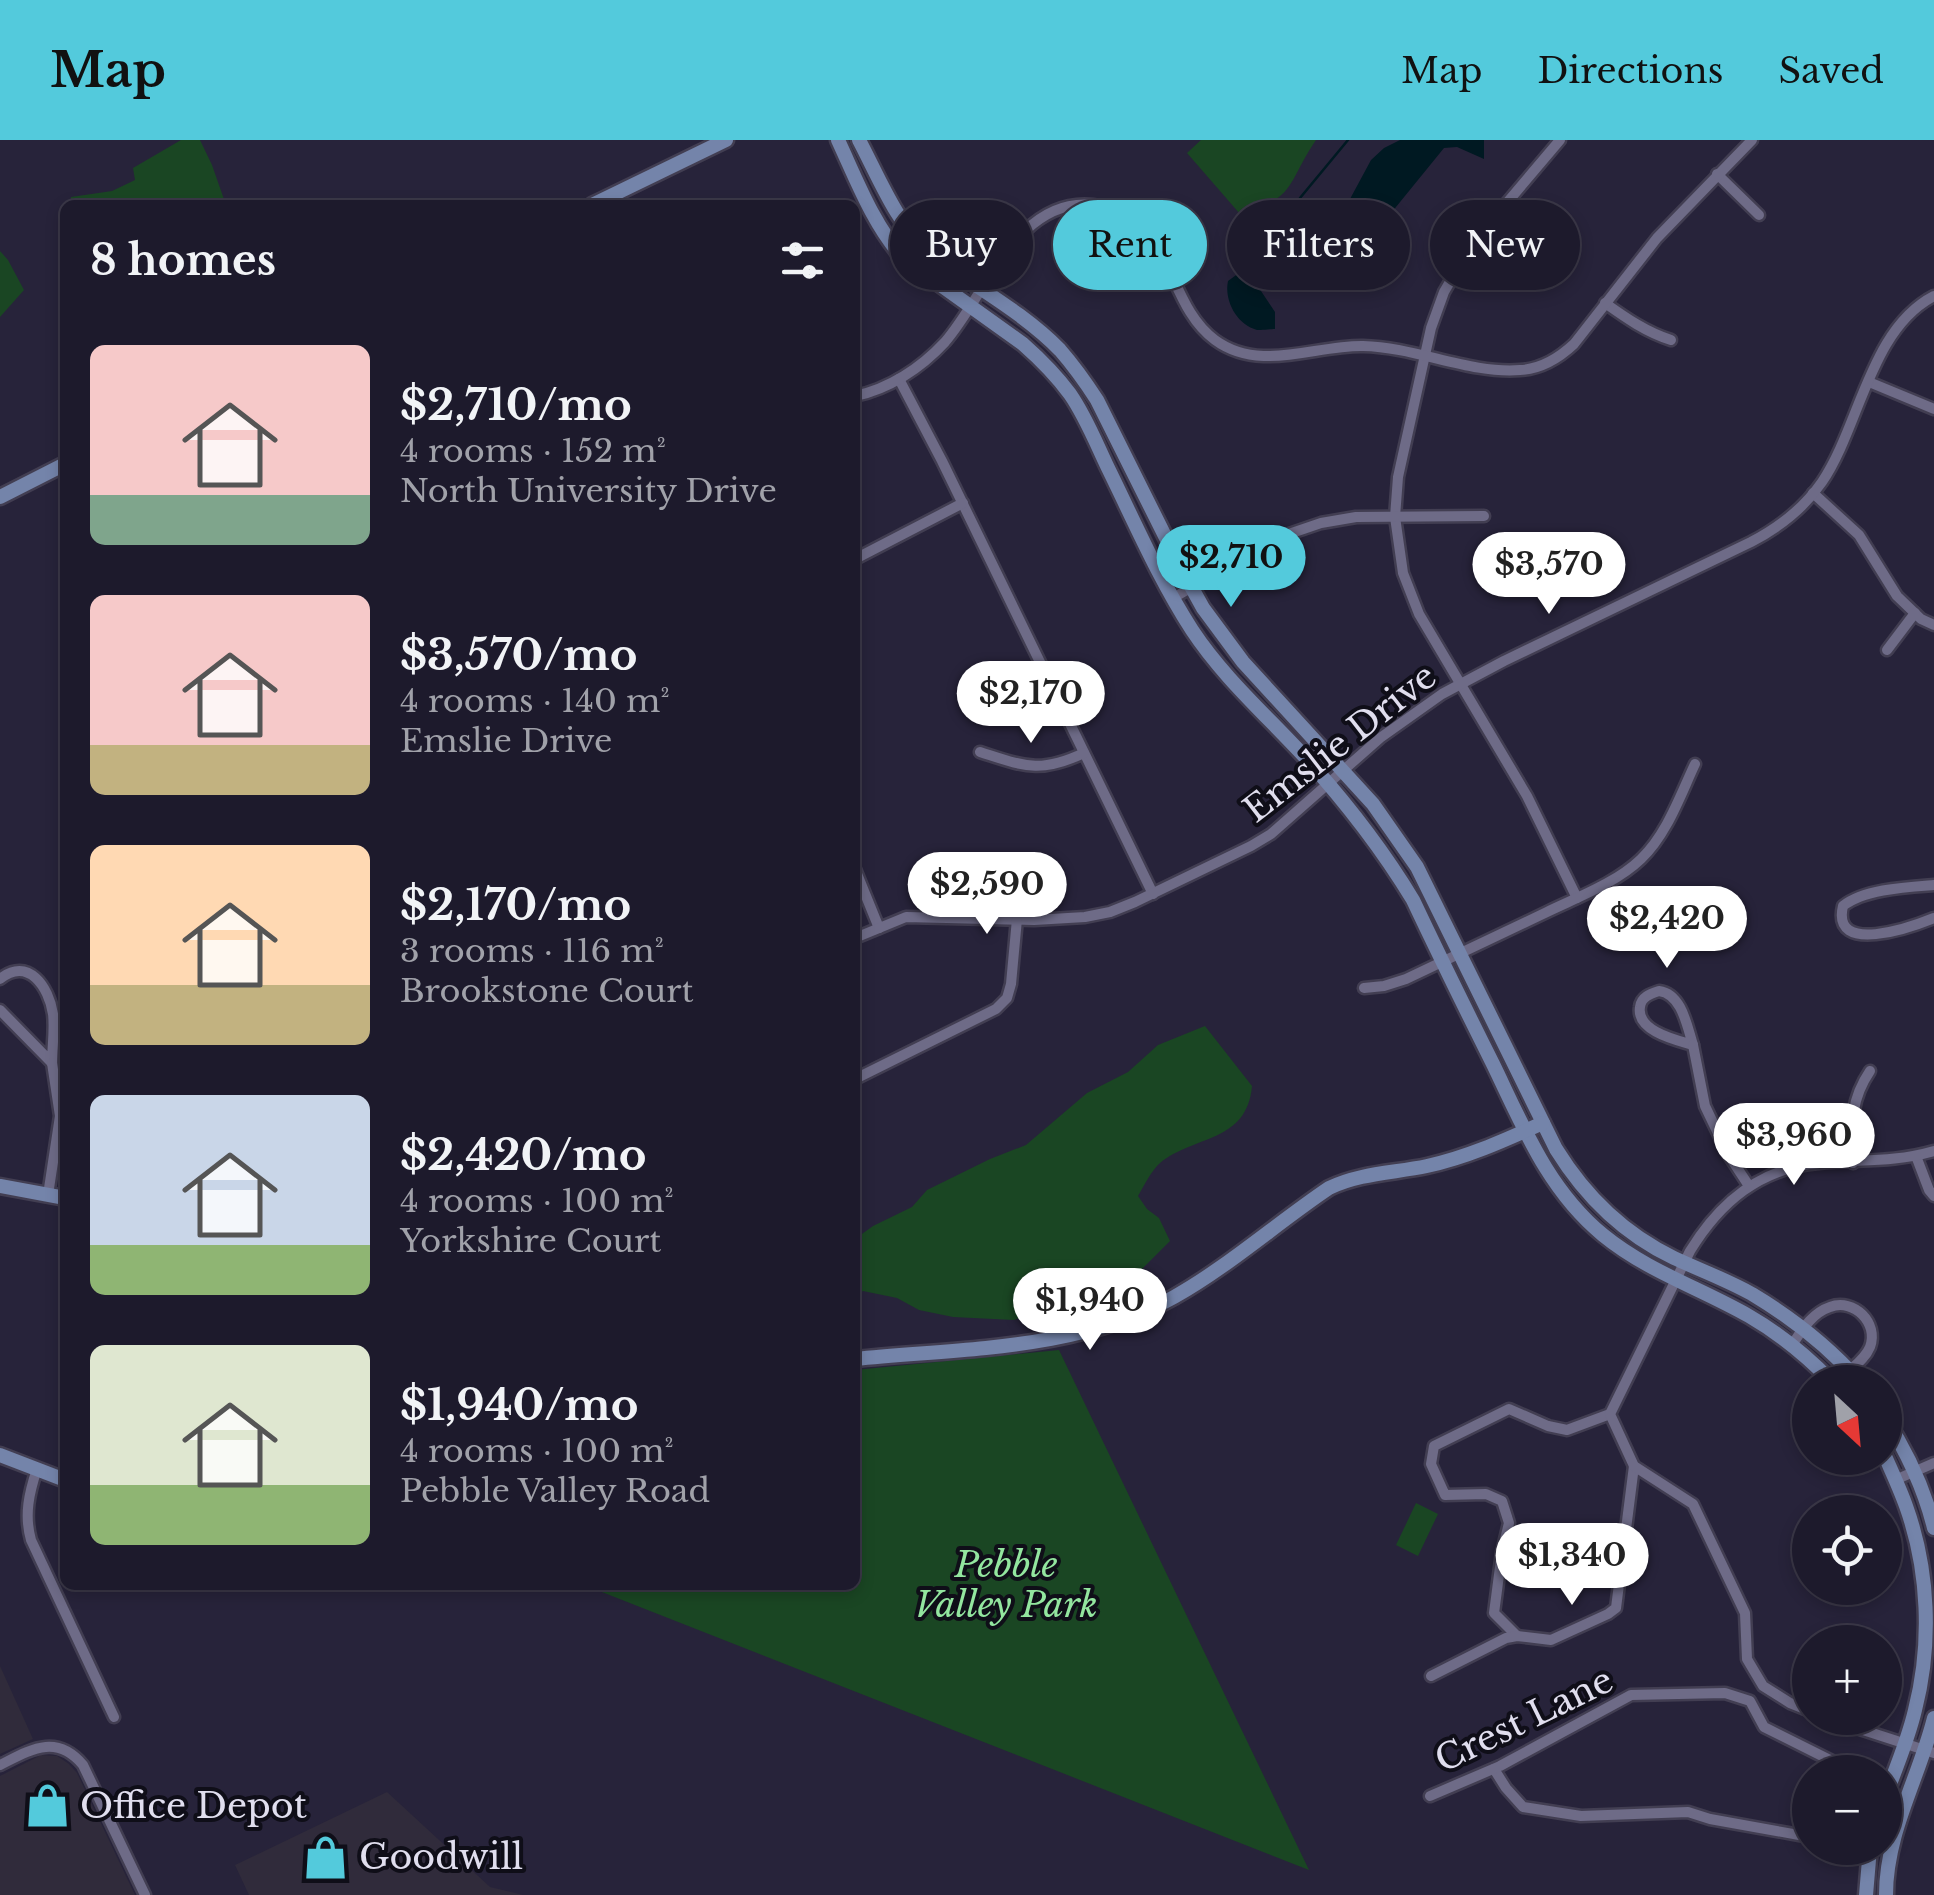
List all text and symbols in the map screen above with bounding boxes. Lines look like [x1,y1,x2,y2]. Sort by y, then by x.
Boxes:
text: Map [50,40,166,100]
text: Map [1401,49,1482,92]
text: Directions [1537,49,1723,92]
text: Saved [1778,49,1884,92]
chip: Buy [890,200,1033,290]
chip: Rent [1053,200,1207,290]
chip: Filters [1227,200,1410,290]
chip: New [1430,200,1580,290]
icon: filters [775,233,830,288]
text: 8 homes [90,234,276,286]
text: $2,710/mo [400,379,632,431]
icon: home [170,385,290,505]
text: 4 rooms · 152 m² [400,431,666,471]
text: North University Drive [400,471,777,511]
pin: $2,710 [1150,525,1312,610]
pin: $3,570 [1468,532,1630,617]
text: $2,710 [1179,537,1283,577]
text: $3,570 [1494,544,1604,584]
text: $3,570/mo [400,629,637,681]
icon: home [170,635,290,755]
street label: Emslie Drive [1235,654,1444,831]
pin: $2,170 [950,661,1112,746]
text: $2,170 [979,673,1083,713]
text: 4 rooms · 140 m² [400,681,670,721]
text: Emslie Drive [400,721,612,761]
pin: $2,590 [906,852,1068,937]
text: $2,590 [930,864,1044,904]
text: $2,170/mo [400,879,631,931]
icon: home [170,885,290,1005]
pin: $2,420 [1586,886,1748,971]
text: $2,420 [1609,898,1725,938]
text: 3 rooms · 116 m² [400,931,664,971]
text: Brookstone Court [400,971,694,1011]
pin: $3,960 [1713,1103,1875,1188]
text: $3,960 [1736,1115,1852,1155]
text: $2,420/mo [400,1129,647,1181]
icon: home [170,1135,290,1255]
text: 4 rooms · 100 m² [400,1181,674,1221]
text: Yorkshire Court [400,1221,661,1261]
pin: $1,940 [1009,1268,1171,1353]
text: $1,940 [1035,1280,1145,1320]
north arrow [1792,1365,1902,1475]
map controls [1792,1365,1902,1865]
text: $1,940/mo [400,1379,638,1431]
icon: home [170,1385,290,1505]
text: 4 rooms · 100 m² [400,1431,674,1471]
text: Pebble Valley Road [400,1471,710,1511]
button: locate [1792,1495,1902,1605]
pin: $1,340 [1491,1523,1653,1608]
text: $1,340 [1518,1535,1626,1575]
park label: Pebble Valley Park [914,1543,1098,1626]
button: + [1792,1625,1902,1735]
street label: Crest Lane [1428,1658,1620,1781]
button: − [1792,1755,1902,1865]
shop icon: Office Depot [23,1782,71,1830]
place label: Office Depot [80,1784,307,1827]
shop icon: Goodwill [302,1833,350,1881]
place label: Goodwill [359,1835,523,1878]

